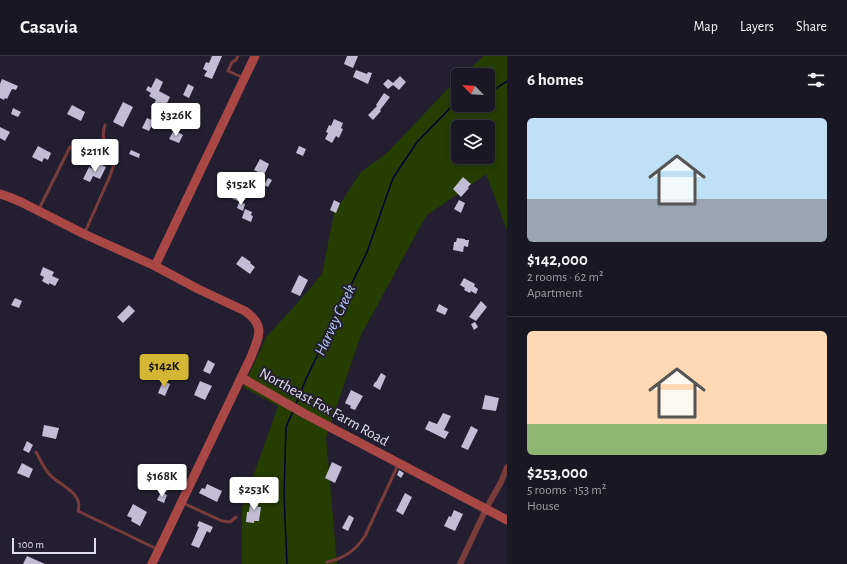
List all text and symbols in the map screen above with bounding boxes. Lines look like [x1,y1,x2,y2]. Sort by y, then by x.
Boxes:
text: Casavia [20,18,78,37]
text: Map [693,20,718,34]
text: Layers [740,20,774,34]
text: Share [796,20,827,34]
north arrow [451,68,495,112]
map controls [451,68,495,164]
icon: filters [805,69,827,91]
text: 6 homes [527,71,583,88]
pin: $326K [148,103,204,137]
text: $326K [160,109,192,122]
button: layers [451,120,495,164]
pin: $211K [67,139,123,173]
icon: home [641,144,713,216]
text: $211K [81,145,109,158]
pin: $152K [213,172,269,206]
text: $152K [226,178,256,191]
text: $142,000 [527,251,588,268]
text: 2 rooms · 62 m² [527,271,603,284]
water label: Harvey Creek [312,282,358,358]
text: Apartment [527,287,582,300]
pin: $142K [136,354,192,388]
icon: home [641,357,713,429]
text: $142K [149,360,179,373]
street label: Northeast Fox Farm Road [257,365,391,449]
pin: $168K [134,464,190,498]
text: $253,000 [527,464,588,481]
text: $168K [147,470,177,483]
pin: $253K [226,477,282,511]
text: $253K [239,483,269,496]
text: 5 rooms · 153 m² [527,484,606,497]
text: House [527,500,559,513]
scale bar [12,536,96,555]
text: 100 m [18,539,44,550]

